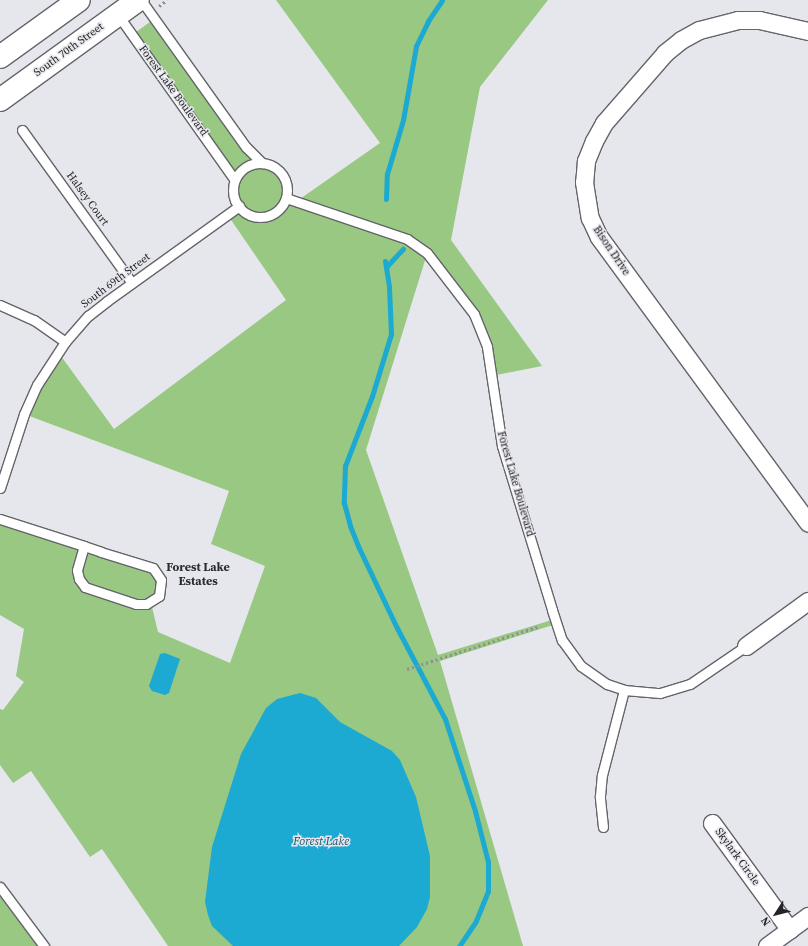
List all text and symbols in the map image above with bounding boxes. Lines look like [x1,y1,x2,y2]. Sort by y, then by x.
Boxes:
street label: South 70th Street [32,20,106,80]
street label: Forest Lake Boulevard [136,43,210,139]
street label: Halsey Court [63,169,111,229]
street label: Bison Drive [590,224,632,278]
street label: South 69th Street [79,251,153,311]
street label: Forest Lake Boulevard [494,430,536,538]
district label: Forest Lake Estates [166,561,230,589]
street label: Skylark Circle [712,826,762,888]
water label: Forest Lake [293,835,349,849]
north arrow [756,894,796,934]
text: N [757,914,774,929]

